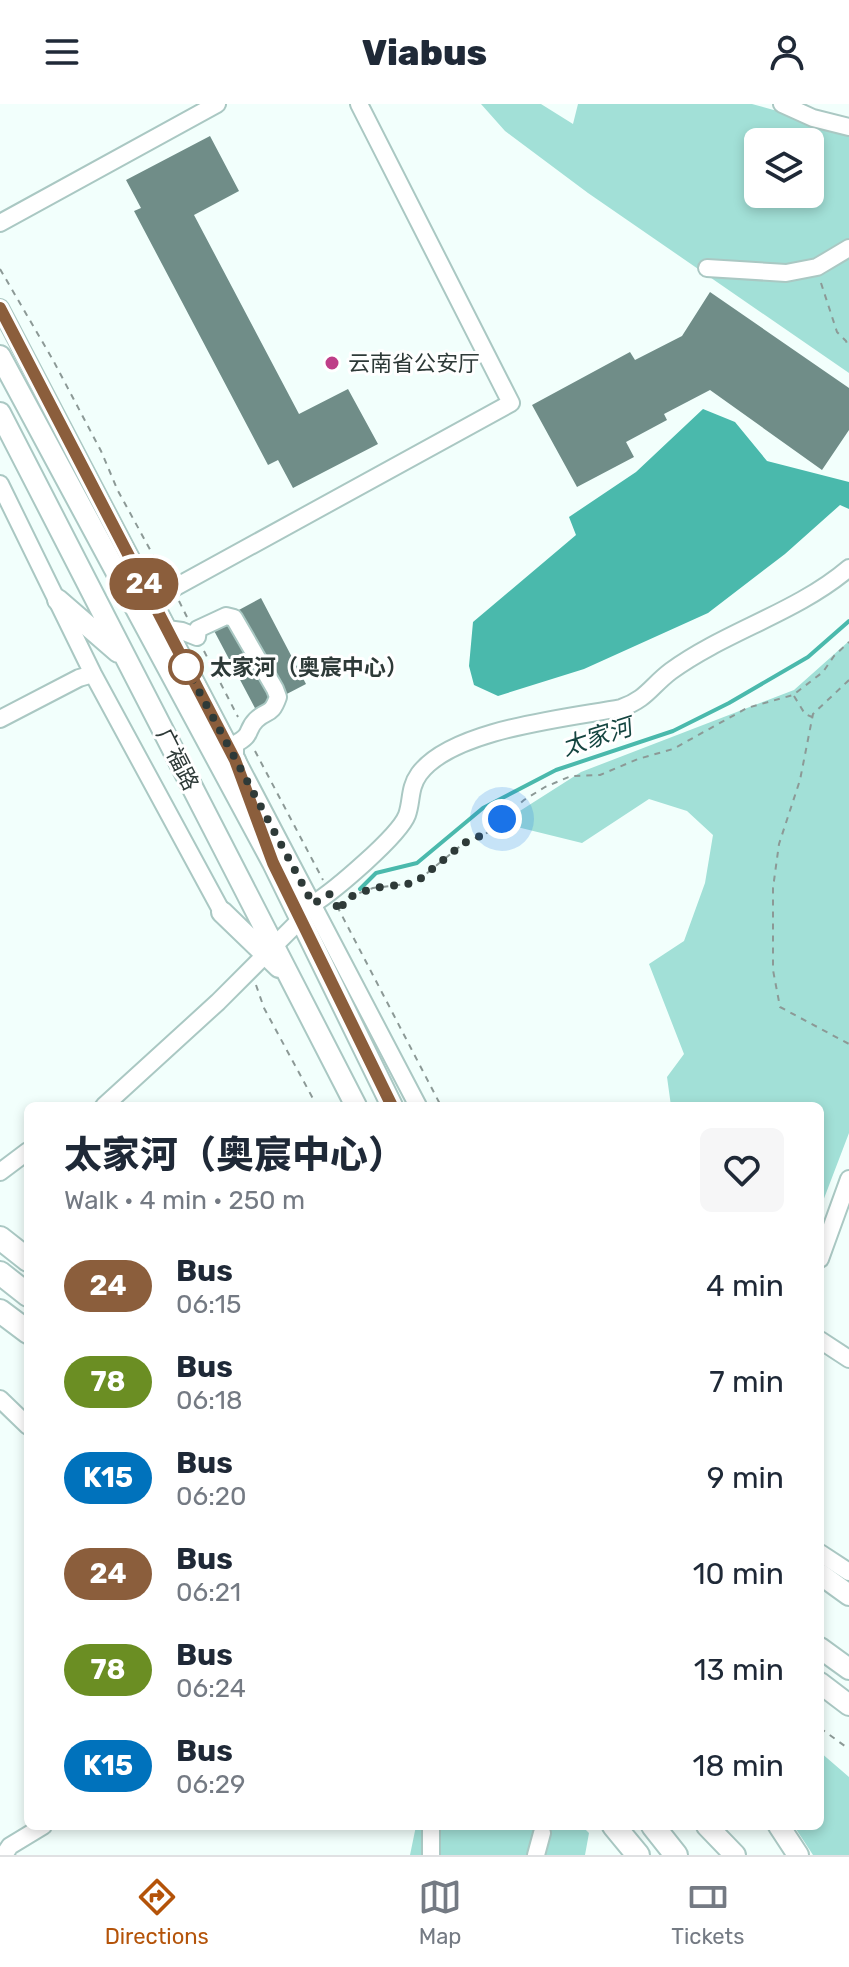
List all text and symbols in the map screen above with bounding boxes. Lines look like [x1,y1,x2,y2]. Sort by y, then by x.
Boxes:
icon: menu [40,30,84,74]
icon: person [765,30,809,74]
text: Viabus [362,31,487,74]
map controls [744,128,824,208]
button: layers [744,128,824,208]
place label: 云南省公安厅 [348,350,480,377]
marker: 云南省公安厅 [323,354,341,372]
line badge: 24 [108,558,180,610]
text: 24 [125,567,163,600]
marker: 太家河（奥宸中心） [169,650,203,684]
place label: 太家河（奥宸中心） [210,654,408,681]
water label: 太家河 [558,711,639,761]
street label: 广福路 [151,724,205,795]
your location [482,799,522,839]
button: heart [700,1128,784,1212]
text: 太家河（奥宸中心） [64,1132,406,1178]
text: Walk · 4 min · 250 m [64,1185,305,1216]
text: Bus [176,1253,233,1289]
text: 4 min [706,1268,784,1304]
text: 24 [89,1269,127,1302]
text: 06:15 [176,1289,241,1320]
text: Bus [176,1349,233,1385]
text: 7 min [709,1364,784,1400]
text: 78 [90,1365,126,1398]
text: 06:18 [176,1385,243,1416]
text: Bus [176,1445,233,1481]
text: 9 min [707,1460,784,1496]
text: K15 [83,1461,133,1494]
text: 06:20 [176,1481,247,1512]
text: Bus [176,1541,233,1577]
text: 10 min [693,1556,784,1592]
text: 24 [89,1557,127,1590]
text: 06:21 [176,1577,241,1608]
text: Bus [176,1637,233,1673]
text: 13 min [694,1652,784,1688]
text: 78 [90,1653,126,1686]
text: 06:24 [176,1673,246,1704]
text: Bus [176,1733,233,1769]
text: 18 min [693,1748,784,1784]
text: K15 [83,1749,133,1782]
text: 06:29 [176,1769,246,1800]
tab: Directions [105,1875,209,1950]
tab: Map [418,1875,462,1950]
tab: Tickets [671,1875,744,1950]

